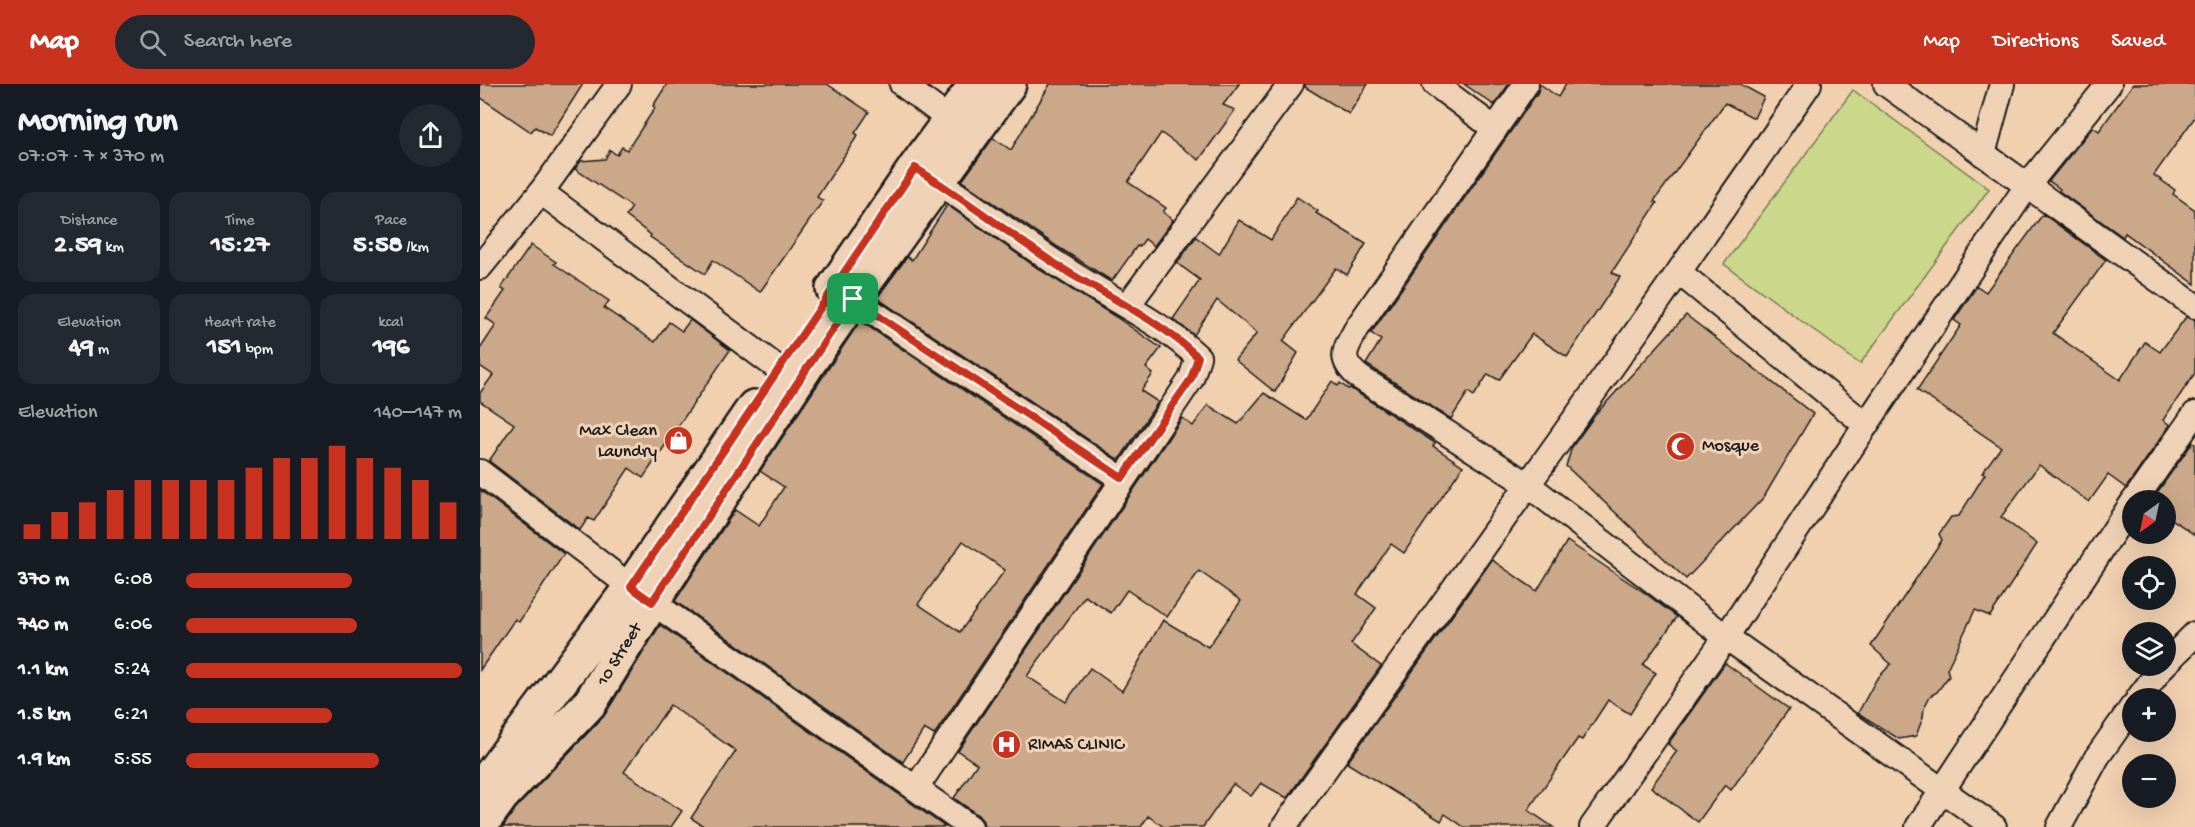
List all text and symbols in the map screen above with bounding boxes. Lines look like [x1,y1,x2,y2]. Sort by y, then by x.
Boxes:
search box [115,15,535,69]
text: Map [30,26,79,59]
icon: search [136,26,169,59]
text: Search here [184,29,292,55]
text: Map [1923,30,1960,55]
text: Directions [1993,30,2078,55]
text: Saved [2111,30,2165,55]
text: Morning run [18,104,178,142]
button: share [399,104,462,167]
text: 07:07 · 7 × 370 m [18,146,164,169]
text: Distance [61,212,117,231]
text: Time [225,212,255,231]
text: Pace [375,212,407,231]
text: 2.59 [54,231,102,262]
text: 15:27 [211,231,269,262]
text: 5:58 [353,231,403,262]
text: km [102,239,124,258]
text: /km [403,239,429,258]
pin [827,273,878,324]
icon: arrive [836,282,869,315]
text: Elevation [57,314,121,333]
text: Heart rate [204,314,276,333]
text: kcal [379,314,403,333]
text: 49 [69,333,94,364]
text: 151 [207,333,242,364]
text: 196 [373,333,409,364]
text: m [94,341,109,360]
text: bpm [242,341,273,360]
text: Elevation [18,402,98,425]
text: 140–147 m [374,402,462,425]
place label: Max Clean Laundry [579,421,657,463]
shop icon: Max Clean Laundry [662,425,694,457]
mosque icon: Mosque [1665,430,1697,462]
place label: Mosque [1702,436,1760,457]
north arrow [2122,490,2176,544]
map controls [2122,490,2176,808]
button: locate [2122,556,2176,610]
text: 370 m [18,569,69,592]
text: 6:08 [114,569,153,592]
text: 740 m [18,614,68,637]
text: 6:06 [114,614,152,637]
street label: 10 Street [592,618,648,691]
button: layers [2122,622,2176,676]
text: 1.1 km [18,659,68,682]
text: 5:24 [114,659,150,682]
button: + [2122,688,2176,742]
text: 1.5 km [18,704,71,727]
text: 6:21 [114,704,148,727]
hospital icon: RIMAS CLINIC [991,729,1023,761]
place label: RIMAS CLINIC [1028,735,1125,756]
text: 1.9 km [18,749,70,772]
text: 5:55 [114,749,152,772]
button: − [2122,754,2176,808]

